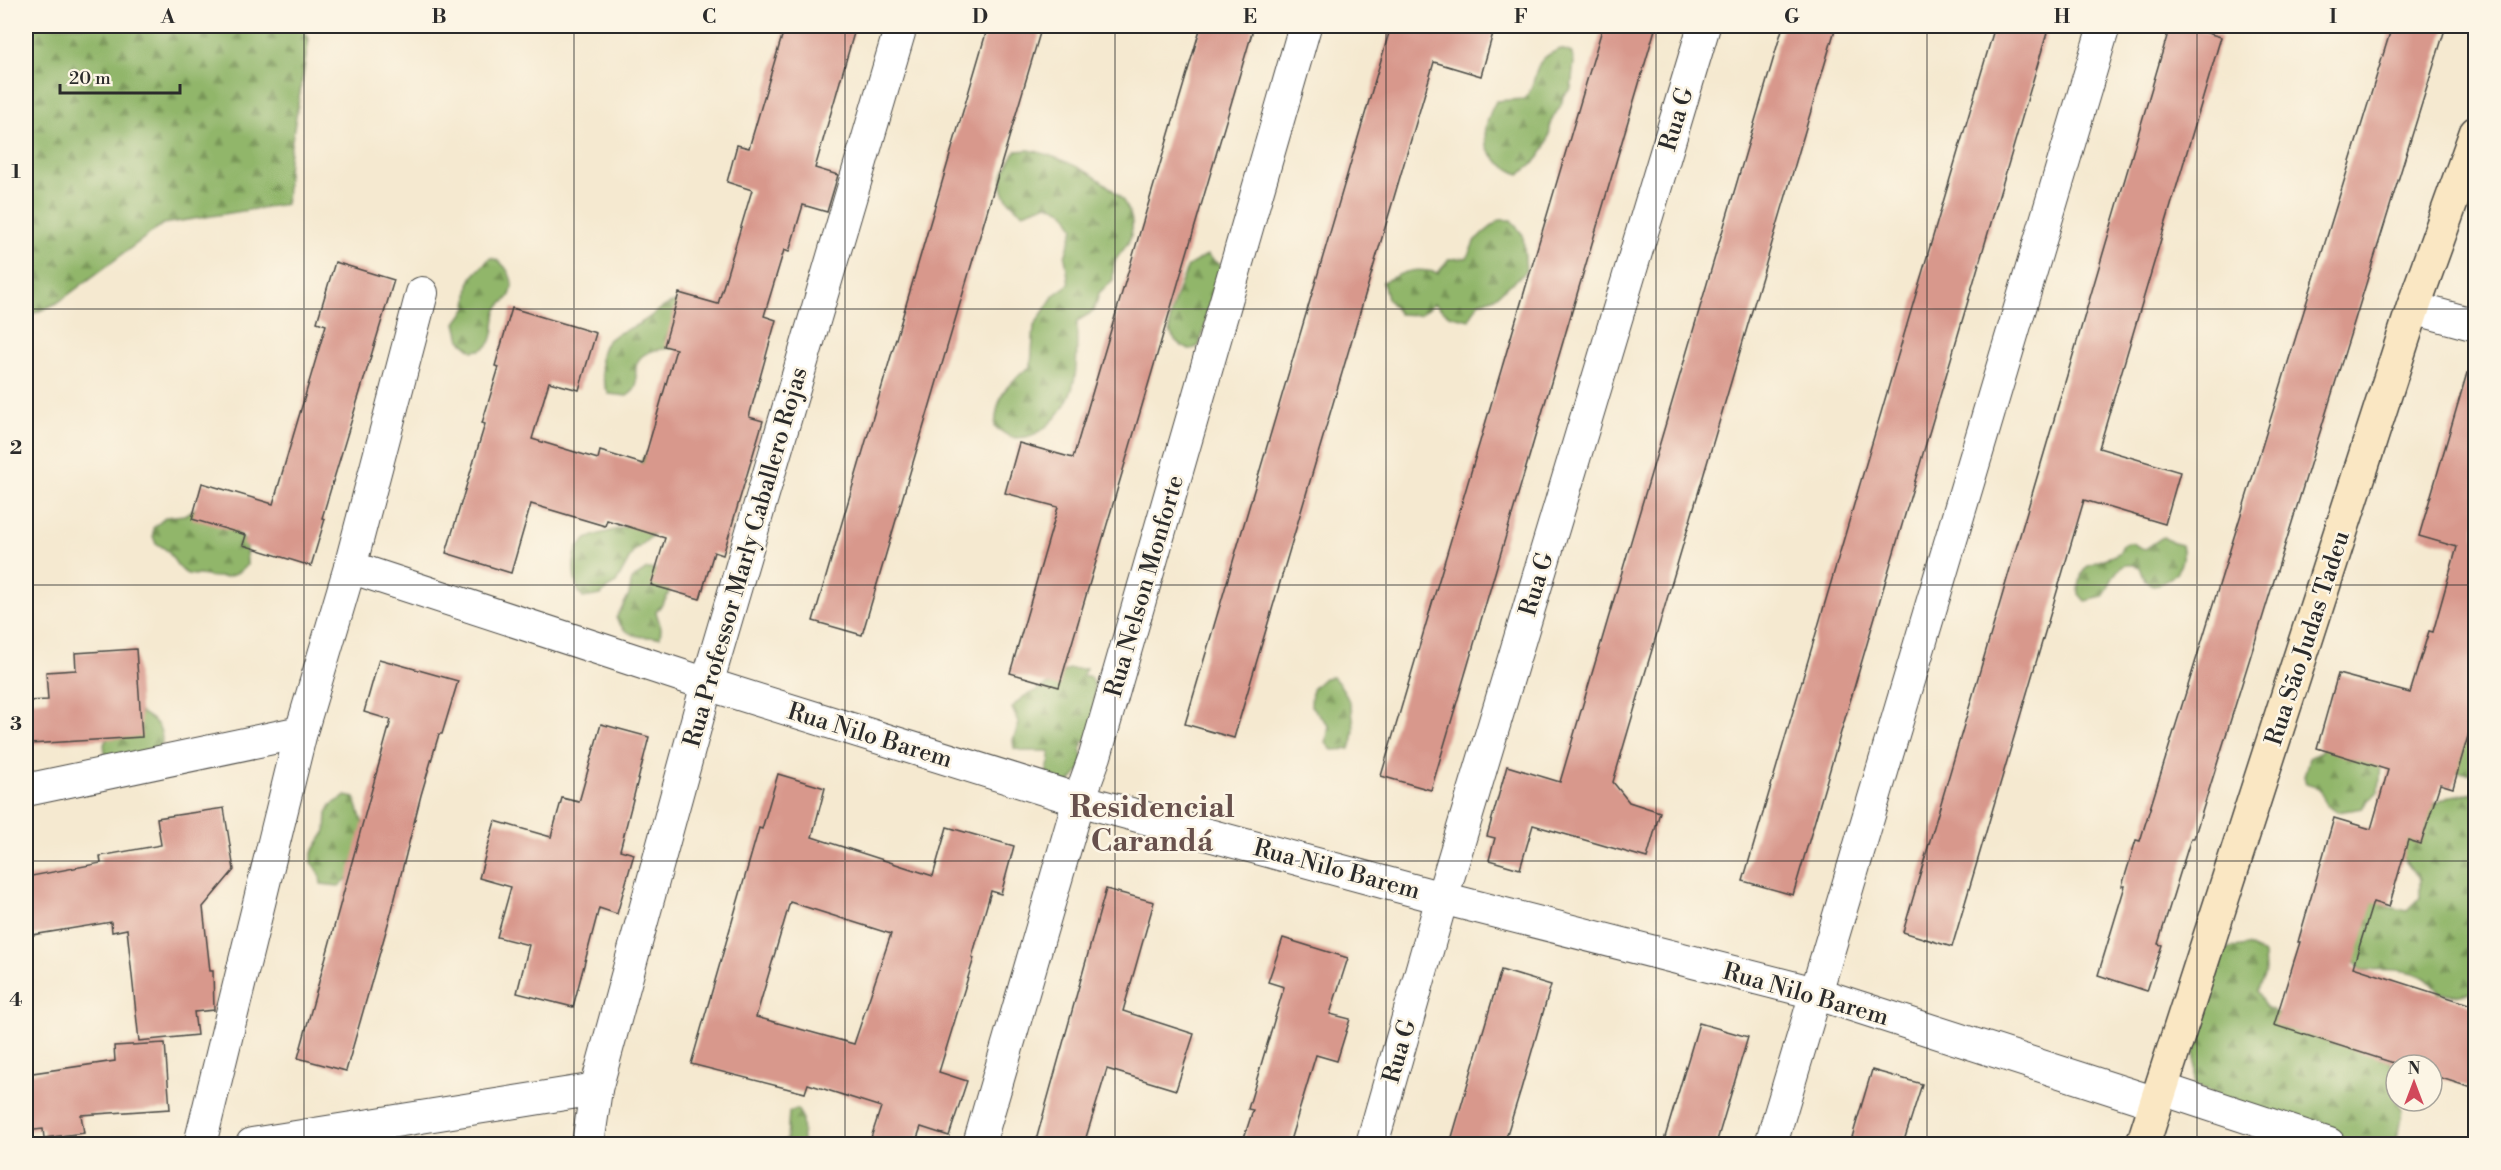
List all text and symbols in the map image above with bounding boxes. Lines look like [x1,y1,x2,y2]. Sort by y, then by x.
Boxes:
text: A [160,5,176,30]
text: B [431,5,447,30]
text: C [702,5,716,30]
text: D [972,5,988,30]
text: E [1243,5,1257,30]
text: F [1514,5,1528,30]
text: G [1784,5,1800,30]
text: H [2054,5,2071,30]
text: I [2329,5,2337,30]
scale bar [60,57,180,95]
text: 20 m [69,67,111,90]
street label: Rua G [1653,84,1701,155]
text: 1 [11,160,21,185]
street label: Rua Professor Marly Caballero Rojas [677,364,815,751]
text: 2 [10,436,22,461]
street label: Rua Nelson Monforte [1099,472,1191,701]
street label: Rua São Judas Tadeu [2259,527,2357,749]
street label: Rua G [1513,549,1561,620]
street label: Rua Nilo Barem [784,697,956,775]
text: 3 [10,712,22,737]
district label: Residencial Carandá [1070,789,1235,861]
street label: Rua Nilo Barem [1250,833,1423,907]
street label: Rua Nilo Barem [1719,957,1892,1033]
text: 4 [9,988,23,1013]
street label: Rua G [1377,1016,1423,1087]
north arrow [2384,1053,2444,1113]
text: N [2408,1059,2421,1079]

